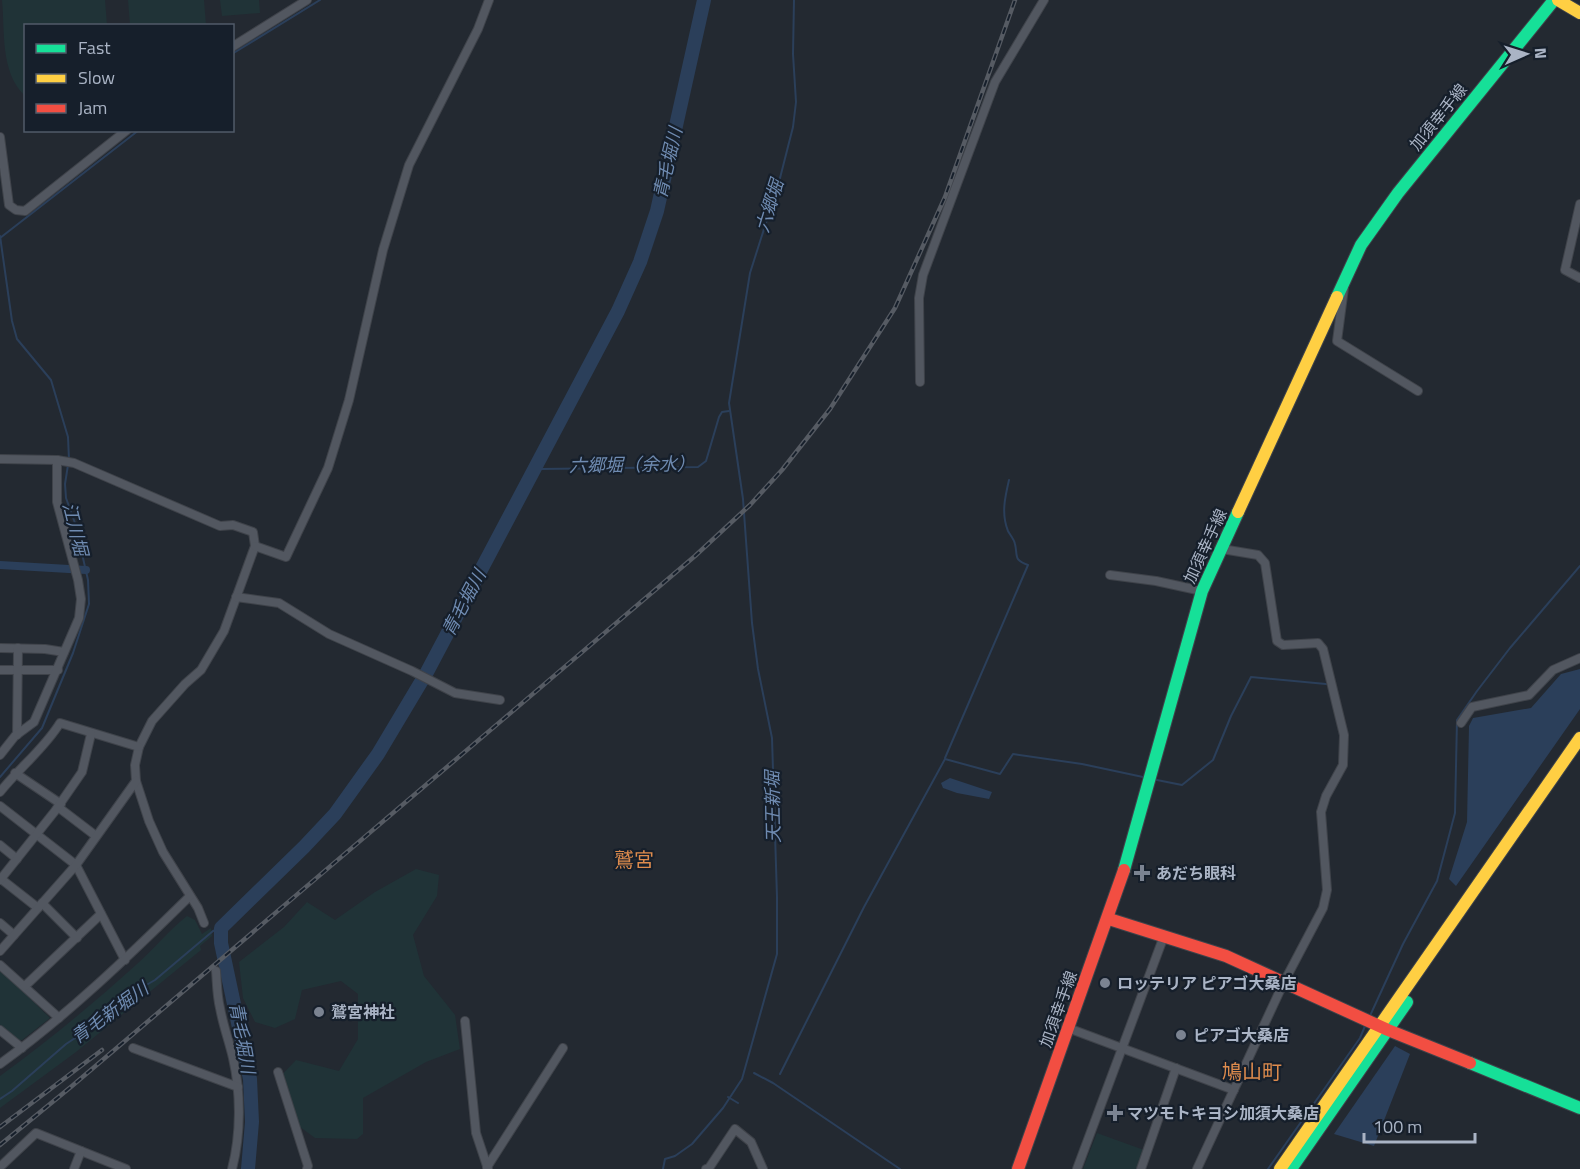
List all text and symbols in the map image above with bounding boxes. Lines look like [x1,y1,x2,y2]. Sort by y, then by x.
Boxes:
legend [24,24,234,132]
north arrow [1496,24,1556,84]
text: Fast [78,34,111,61]
text: N [1529,47,1553,59]
text: Slow [78,64,115,91]
street label: 加須幸手線 [1403,78,1473,156]
text: Jam [78,94,107,121]
water label: 青毛堀川 [646,123,689,201]
water label: 六郷堀 [749,173,791,236]
water label: 六郷堀（余水） [569,450,695,479]
water label: 江川堀 [56,499,96,561]
street label: 加須幸手線 [1177,505,1233,587]
water label: 青毛堀川 [435,563,493,641]
water label: 天王新堀 [758,768,787,843]
district label: 鷲宮 [614,844,654,875]
place label: あだち眼科 [1156,861,1236,885]
marker: あだち眼科 [1133,864,1151,882]
street label: 加須幸手線 [1033,967,1083,1051]
place label: ロッテリア ピアゴ大桑店 [1117,971,1297,995]
water label: 青毛新堀川 [65,974,156,1050]
marker: ロッテリア ピアゴ大桑店 [1098,976,1112,990]
water label: 青毛堀川 [223,1000,262,1078]
place label: 鷲宮神社 [331,1000,395,1024]
marker: 鷲宮神社 [312,1005,326,1019]
place label: ピアゴ大桑店 [1193,1023,1289,1047]
marker: ピアゴ大桑店 [1174,1028,1188,1042]
district label: 鳩山町 [1222,1056,1282,1087]
place label: マツモトキヨシ加須大桑店 [1127,1101,1319,1125]
marker: マツモトキヨシ加須大桑店 [1108,1106,1122,1120]
scale bar [1364,1106,1475,1144]
text: 100 m [1373,1113,1422,1140]

